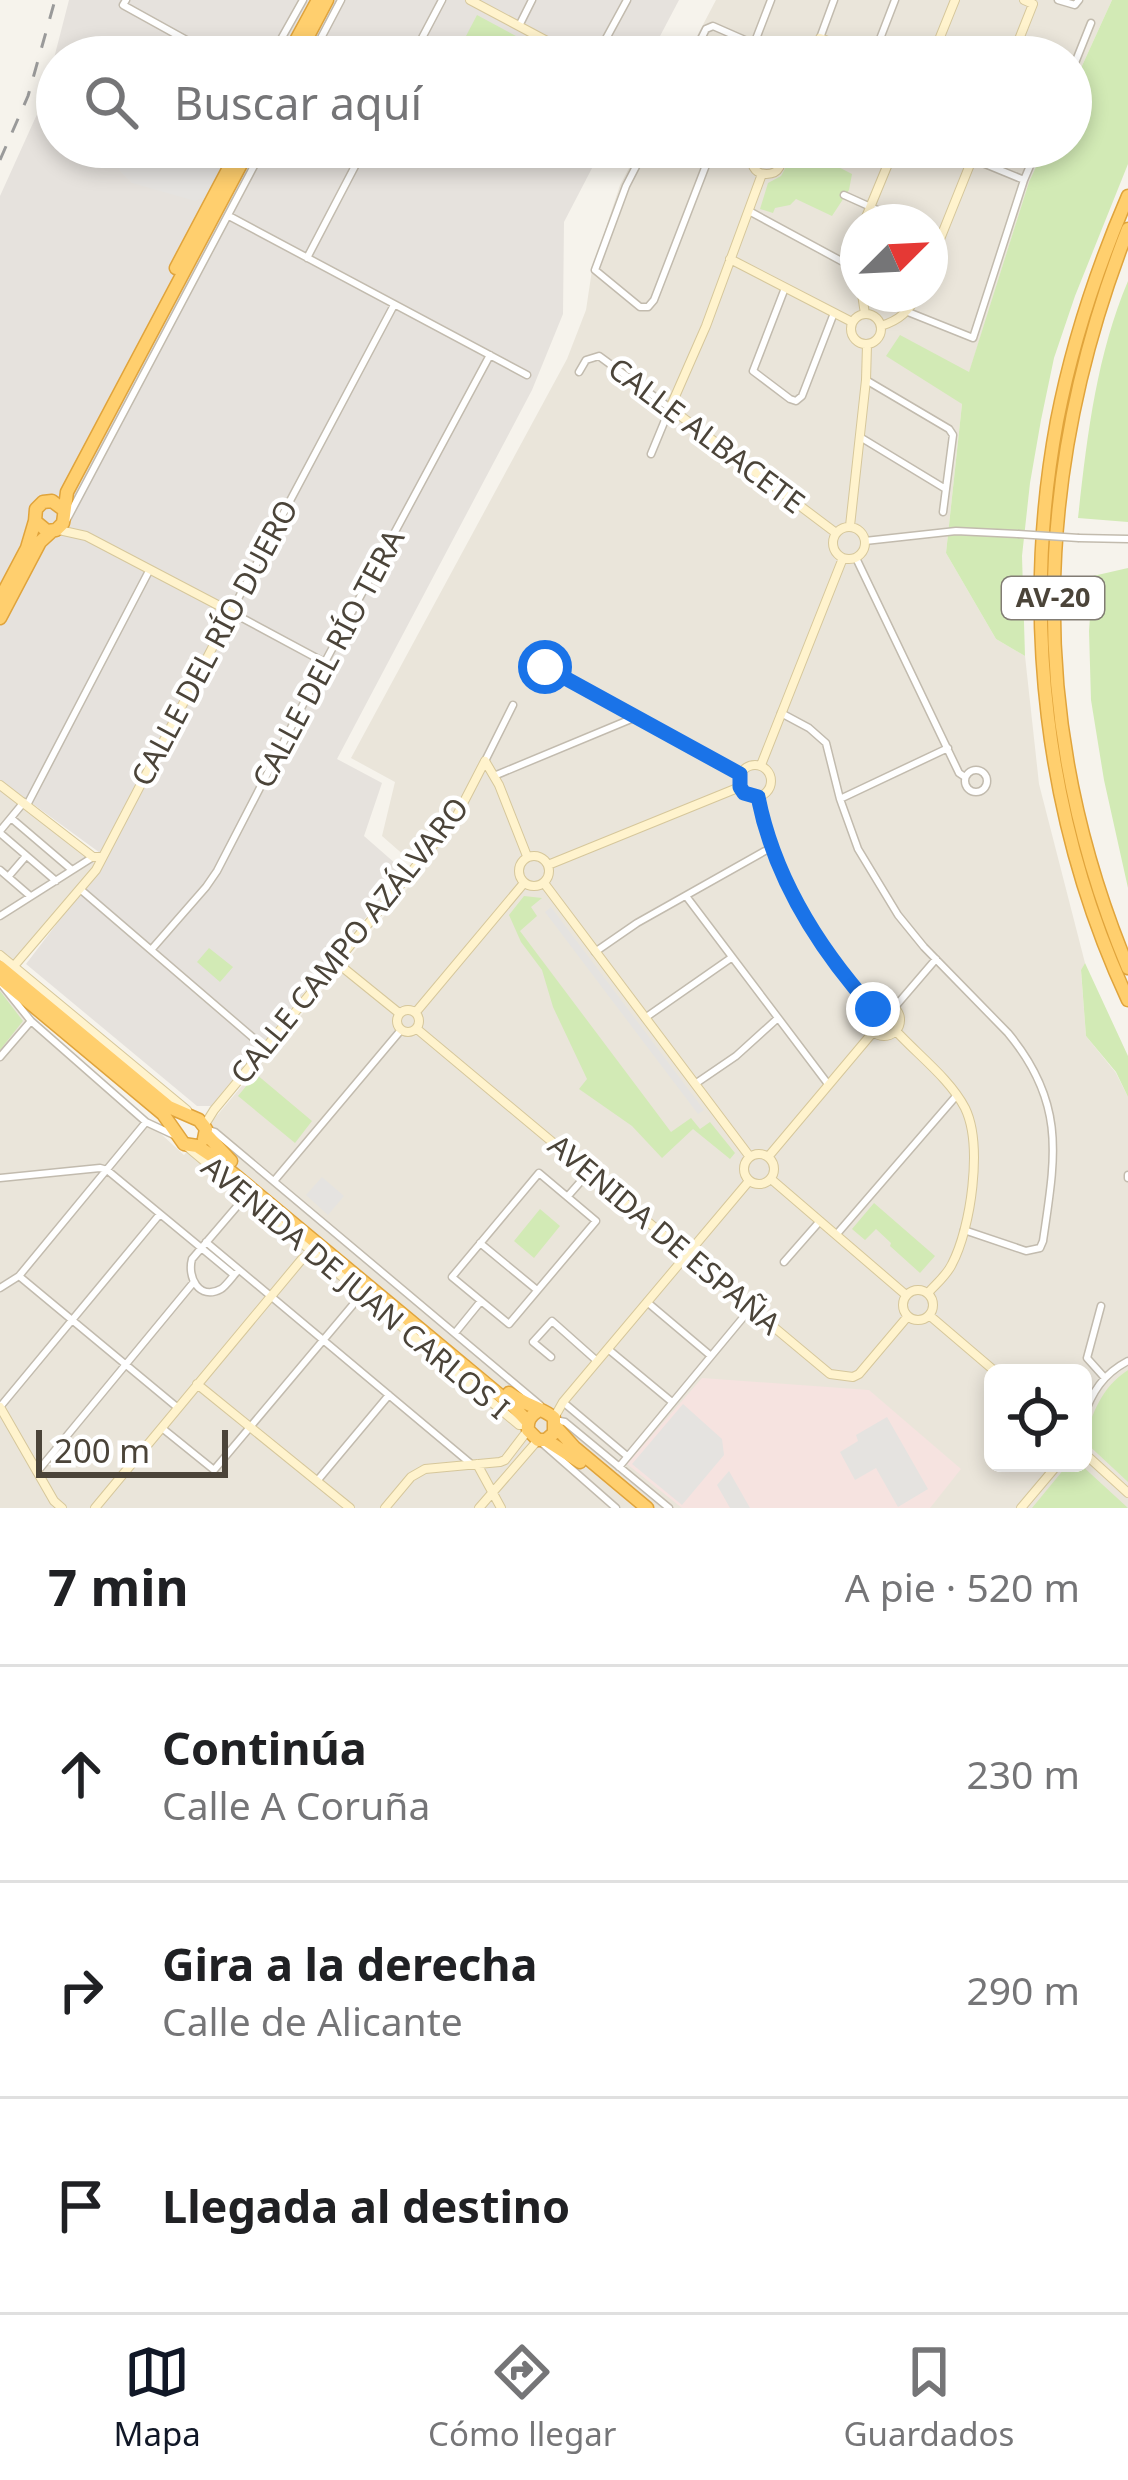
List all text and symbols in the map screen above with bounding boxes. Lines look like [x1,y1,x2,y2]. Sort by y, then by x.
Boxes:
search box [36,36,1092,168]
icon: search [78,69,144,135]
text: Buscar aquí [174,72,422,133]
north arrow [840,204,948,312]
street label: CALLE ALBACETE [600,347,813,522]
street label: CALLE DEL RÍO DUERO [121,492,307,793]
street label: CALLE DEL RÍO TERA [242,521,414,795]
road number: AV-20 [1002,577,1104,619]
route start [518,640,572,694]
street label: CALLE CAMPO AZÁLVARO [220,788,477,1092]
route end [846,982,900,1036]
street label: AVENIDA DE ESPAÑA [540,1125,790,1344]
street label: AVENIDA DE JUAN CARLOS I [194,1146,518,1428]
map controls [984,1364,1092,1472]
button: locate [984,1364,1092,1472]
scale bar [36,1424,228,1477]
text: 200 m [54,1428,150,1473]
text: 7 min [48,1551,189,1621]
text: A pie · 520 m [845,1560,1080,1613]
text: Continúa [162,1717,367,1778]
icon: ahead [48,1741,114,1807]
text: 230 m [966,1747,1080,1800]
text: Calle A Coruña [162,1778,430,1831]
text: Gira a la derecha [162,1933,537,1994]
icon: right [48,1957,114,2023]
text: 290 m [966,1963,1080,2016]
text: Calle de Alicante [162,1994,463,2047]
icon: arrive [48,2173,114,2239]
text: Llegada al destino [162,2175,570,2236]
tab: Mapa [114,2339,201,2456]
tab: Cómo llegar [428,2339,616,2456]
tab: Guardados [844,2339,1014,2456]

